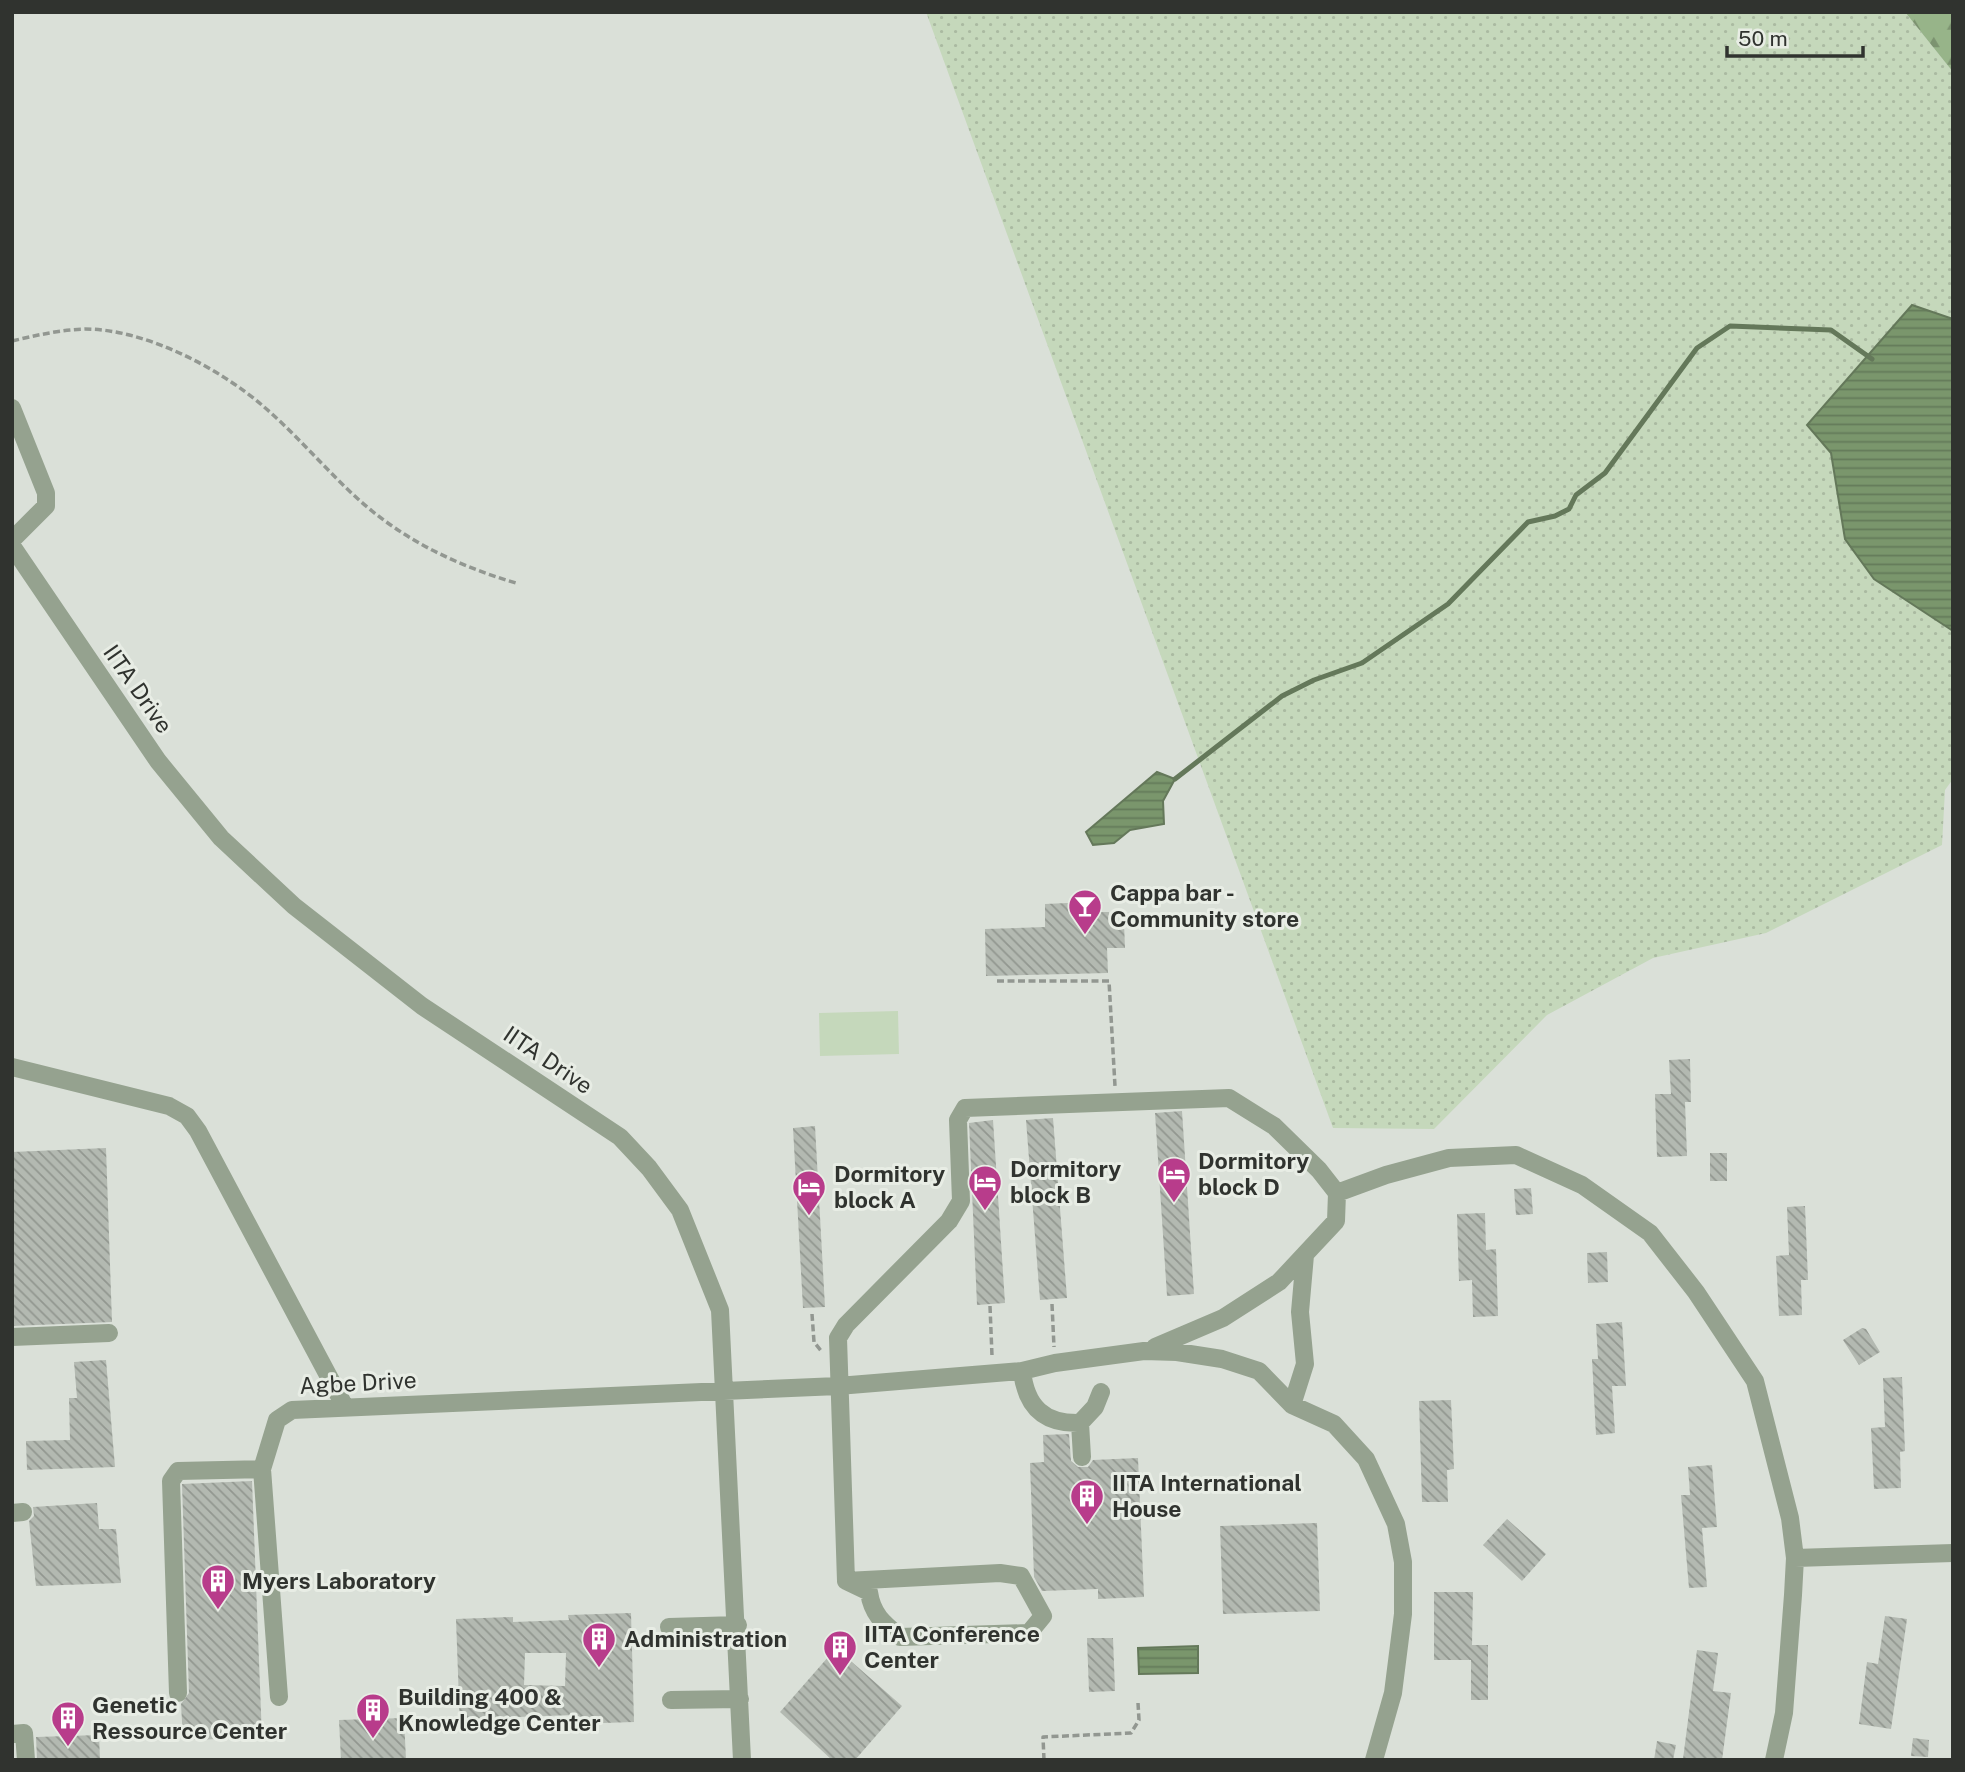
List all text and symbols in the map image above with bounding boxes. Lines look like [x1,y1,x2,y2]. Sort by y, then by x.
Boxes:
scale bar [1727,14,1864,58]
text: 50 m [1738,26,1788,51]
street label: IITA Drive [98,639,179,738]
place label: Cappa bar - Community store [1110,879,1299,932]
bar icon: Cappa bar - Community store [1066,887,1104,936]
street label: IITA Drive [499,1020,598,1099]
place label: Dormitory block D [1198,1147,1309,1200]
place label: Dormitory block B [1010,1155,1121,1208]
hotel icon: Dormitory block D [1155,1155,1193,1204]
place label: Dormitory block A [834,1160,945,1213]
hotel icon: Dormitory block B [966,1163,1004,1212]
hotel icon: Dormitory block A [790,1168,828,1217]
street label: Agbe Drive [299,1366,417,1399]
place label: IITA International House [1112,1469,1302,1522]
building icon: IITA International House [1068,1477,1106,1526]
building icon: Myers Laboratory [199,1562,237,1611]
place label: Myers Laboratory [242,1567,436,1594]
building icon: Administration [580,1620,618,1669]
place label: IITA Conference Center [864,1620,1040,1673]
place label: Administration [624,1625,787,1652]
building icon: IITA Conference Center [821,1628,859,1677]
place label: Building 400 & Knowledge Center [398,1683,601,1736]
place label: Genetic Ressource Center [92,1691,287,1744]
building icon: Building 400 & Knowledge Center [354,1691,392,1740]
building icon: Genetic Ressource Center [49,1699,87,1748]

